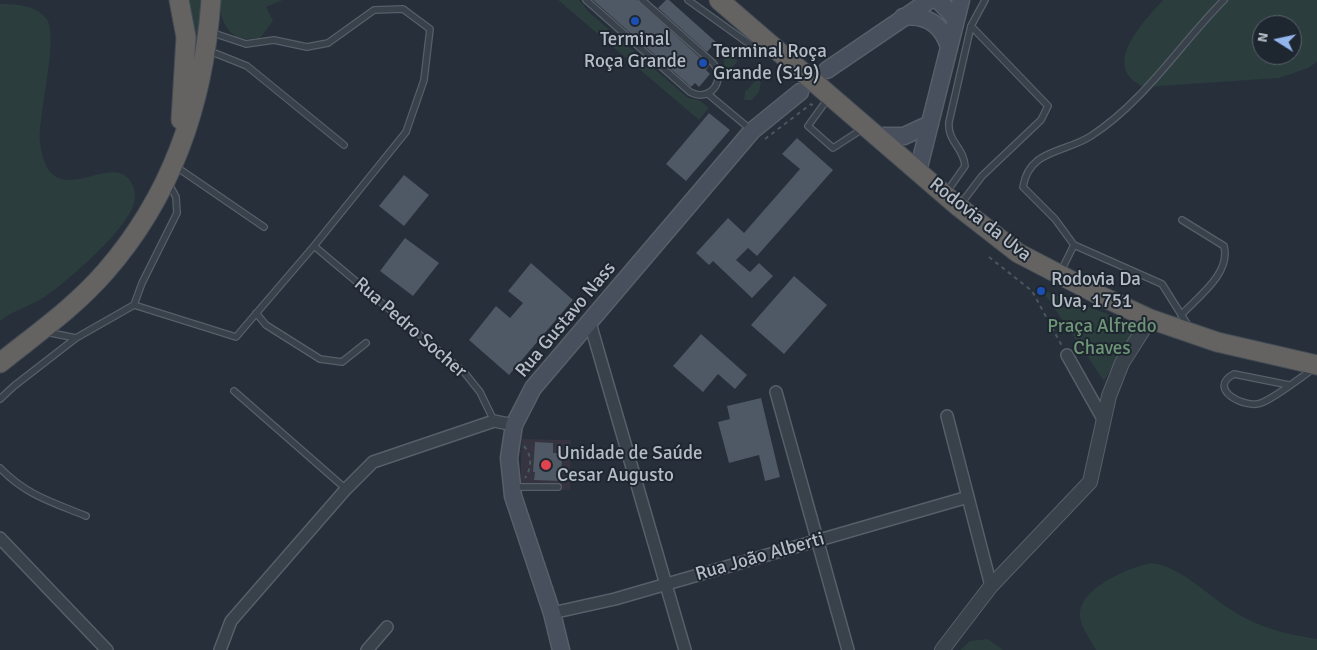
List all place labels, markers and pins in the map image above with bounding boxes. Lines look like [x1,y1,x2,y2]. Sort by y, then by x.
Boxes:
marker: Terminal Roça Grande [629,15,641,27]
place label: Terminal Roça Grande [584,29,686,73]
place label: Terminal Roça Grande (S19) [713,41,827,85]
marker: Terminal Roça Grande (S19) [697,57,709,69]
place label: Rodovia Da Uva, 1751 [1051,269,1141,313]
marker: Rodovia Da Uva, 1751 [1035,285,1047,297]
place label: Unidade de Saúde Cesar Augusto [557,443,703,487]
marker: Unidade de Saúde Cesar Augusto [539,458,553,472]

